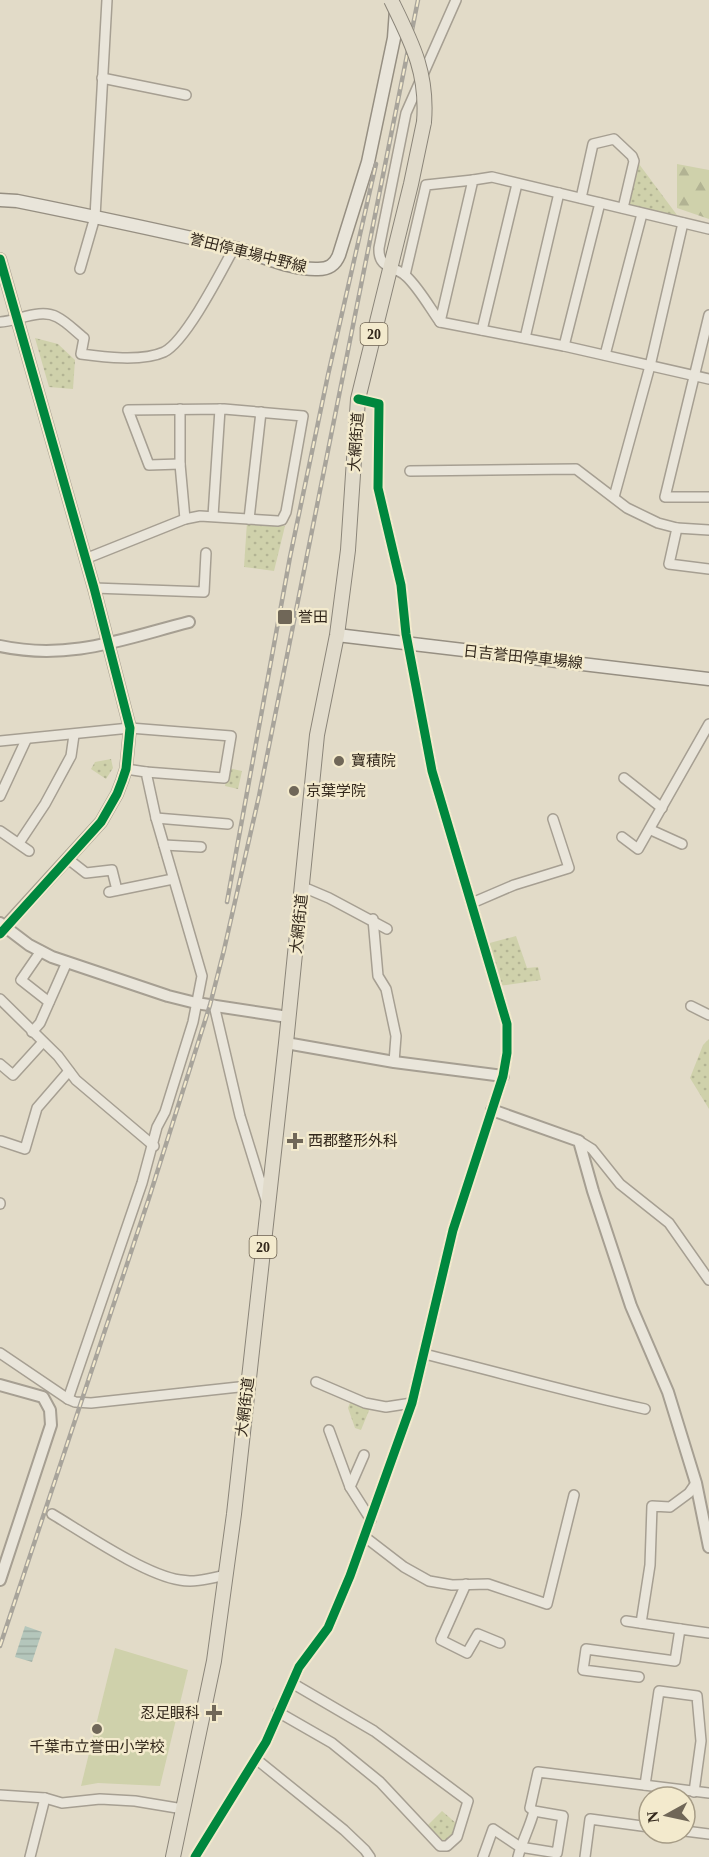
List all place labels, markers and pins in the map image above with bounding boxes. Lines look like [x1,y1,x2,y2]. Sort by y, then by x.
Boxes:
marker: 誉田 [276,608,294,626]
place label: 誉田 [298,609,328,625]
place label: 寶積院 [351,753,396,769]
marker: 寶積院 [332,754,346,768]
place label: 京葉学院 [306,783,366,799]
marker: 京葉学院 [287,784,301,798]
marker: 西郡整形外科 [286,1132,304,1150]
place label: 西郡整形外科 [308,1133,398,1149]
marker: 忍足眼科 [205,1704,223,1722]
place label: 忍足眼科 [140,1705,200,1721]
marker: 千葉市立誉田小学校 [90,1722,104,1736]
place label: 千葉市立誉田小学校 [29,1739,165,1755]

